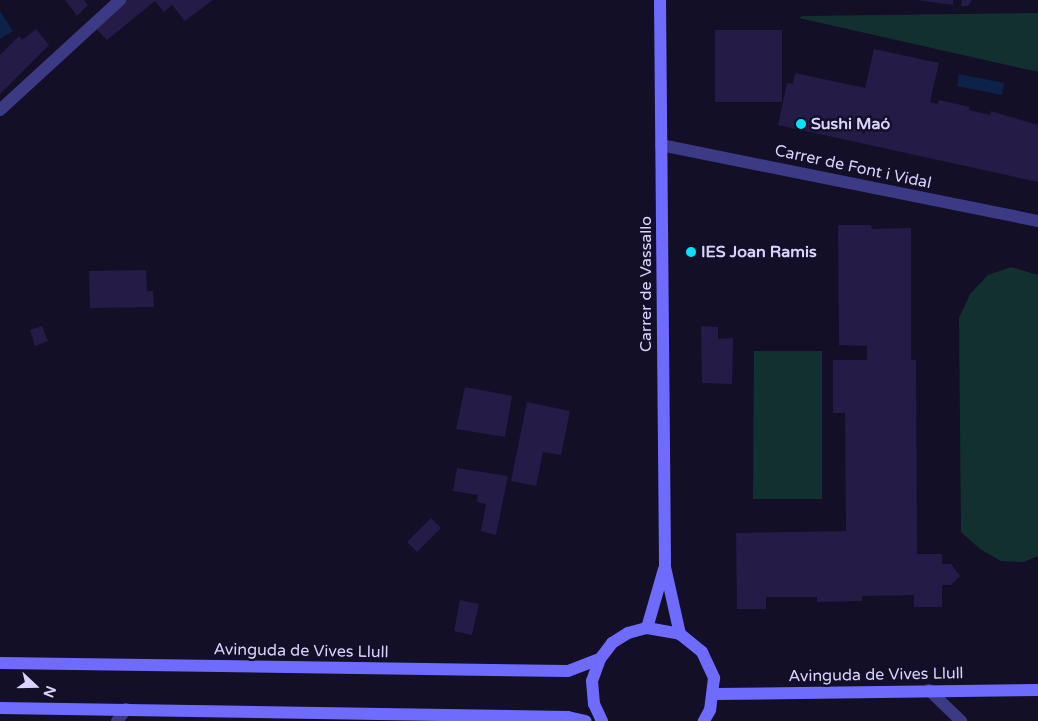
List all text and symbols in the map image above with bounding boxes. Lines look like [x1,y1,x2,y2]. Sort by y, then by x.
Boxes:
place label: Sushi Maó [811,114,890,134]
marker: Sushi Maó [795,118,807,130]
street label: Carrer de Font i Vidal [773,141,933,193]
street label: Carrer de Vassallo [636,216,656,352]
place label: IES Joan Ramis [701,242,817,262]
marker: IES Joan Ramis [685,246,697,258]
street label: Avinguda de Vives Llull [213,640,389,662]
north arrow [10,661,60,711]
street label: Avinguda de Vives Llull [788,664,964,686]
text: N [40,683,59,700]

